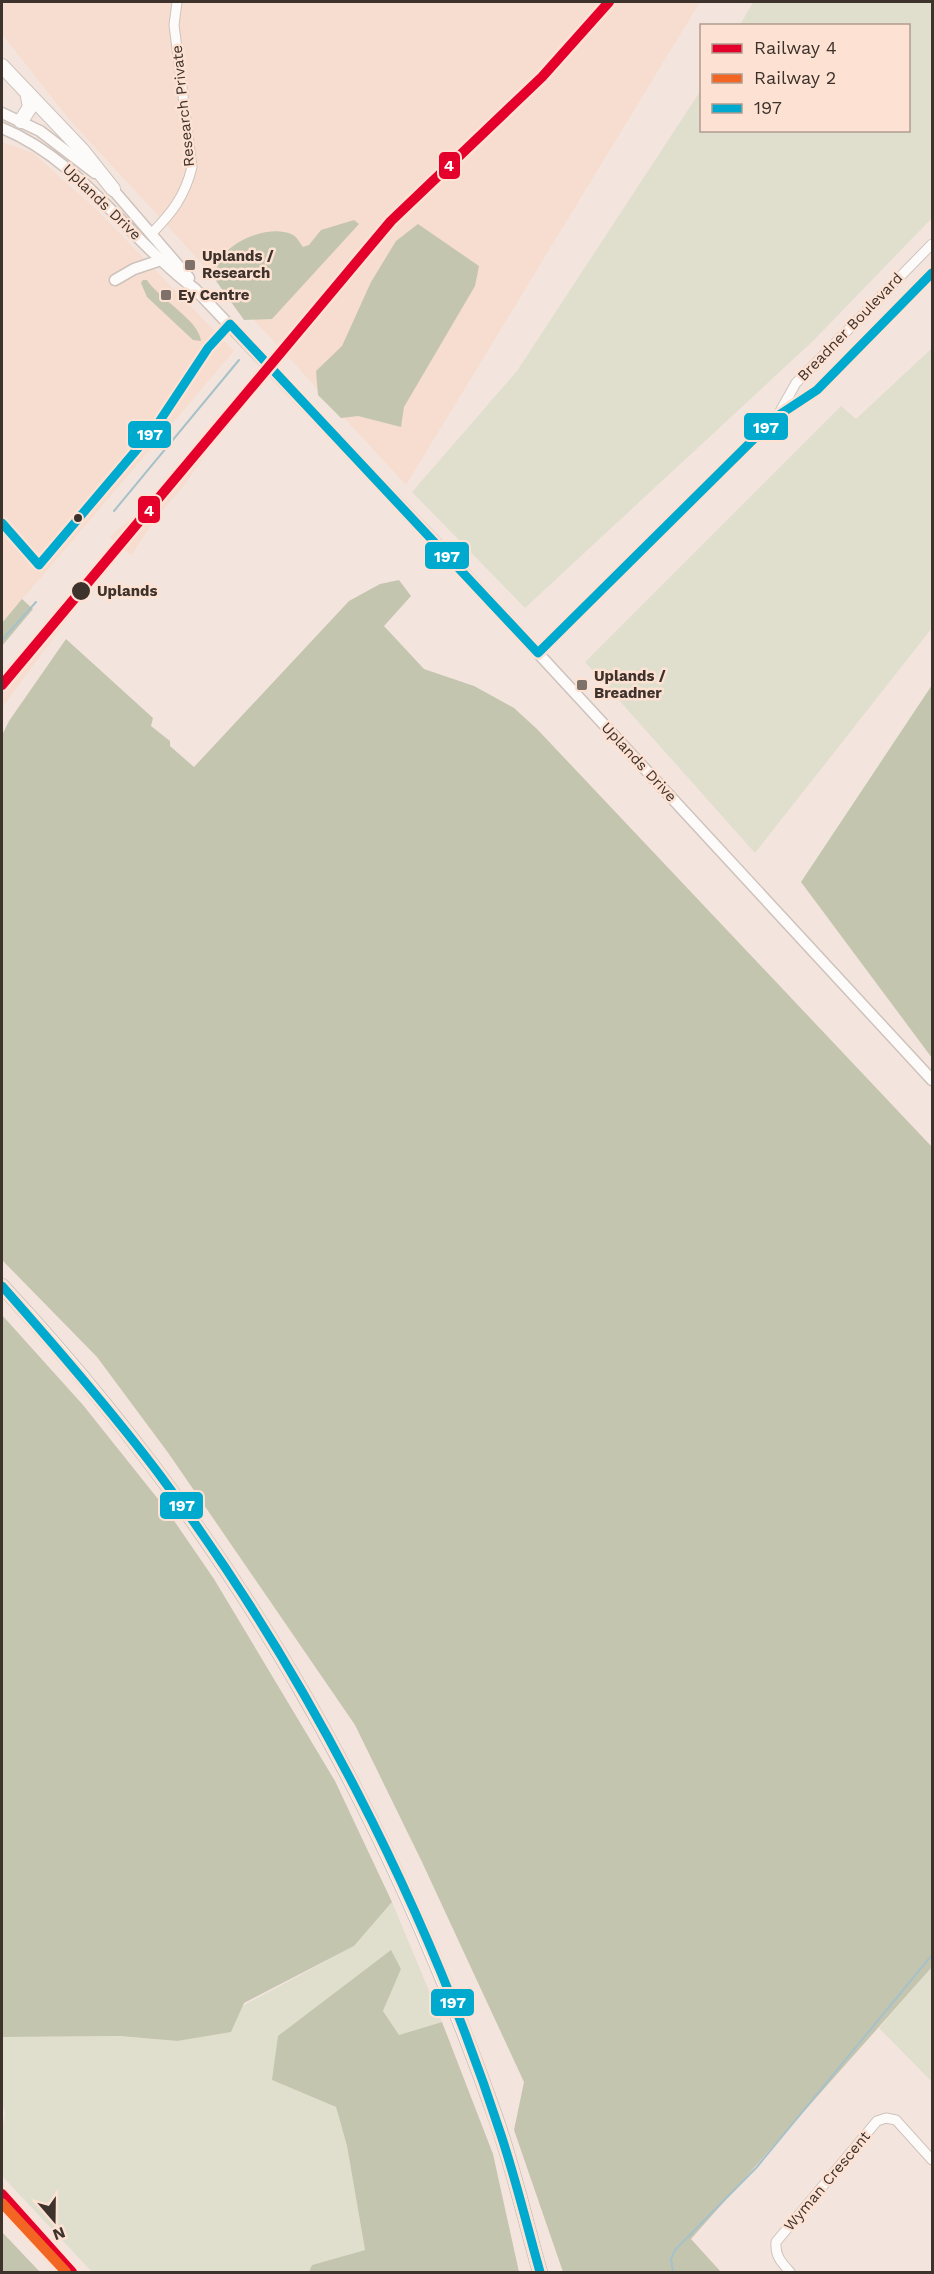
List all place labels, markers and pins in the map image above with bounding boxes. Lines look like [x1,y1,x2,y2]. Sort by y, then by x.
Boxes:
place label: Uplands / Research [202,247,274,282]
marker: Uplands / Research [183,258,197,272]
place label: Ey Centre [178,286,250,304]
marker: Ey Centre [159,288,173,302]
unlabelled marker [72,512,84,524]
marker: Uplands [70,580,92,602]
place label: Uplands [97,582,157,600]
place label: Uplands / Breadner [594,667,666,702]
marker: Uplands / Breadner [575,678,589,692]

